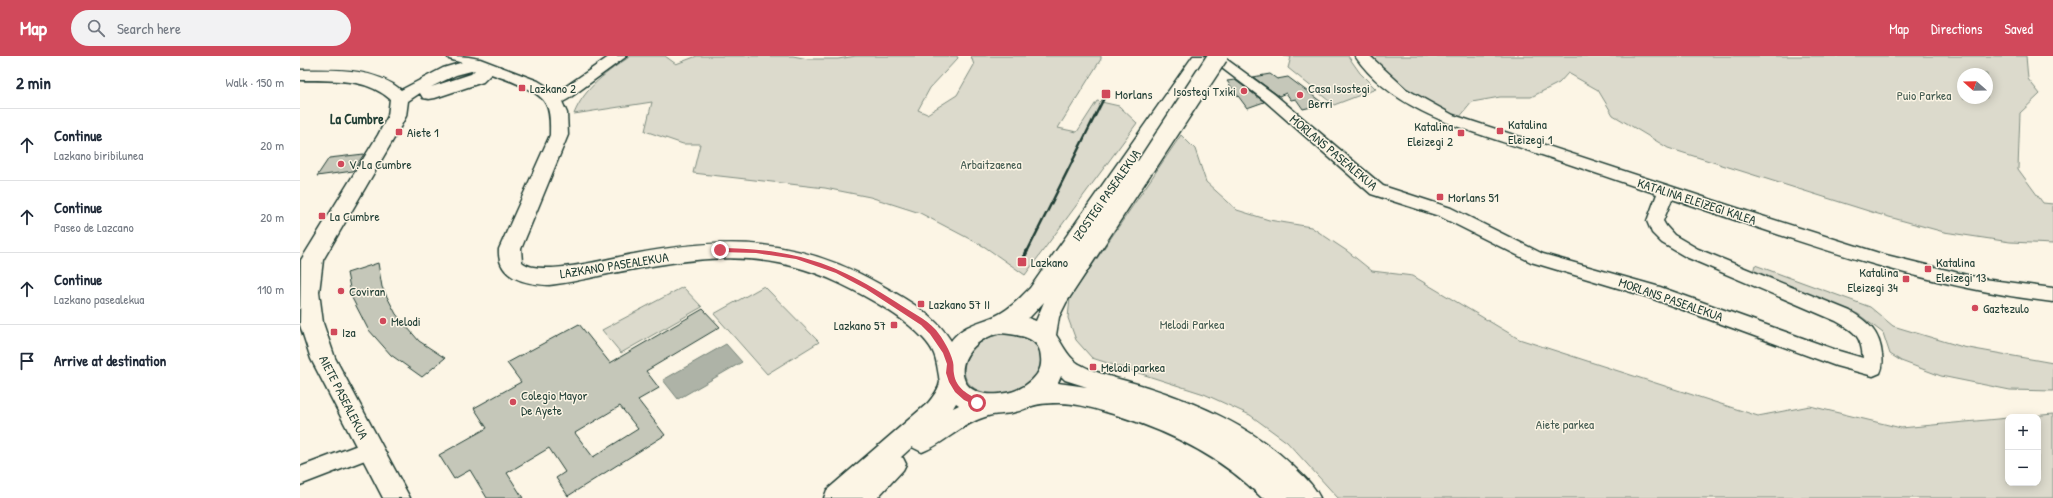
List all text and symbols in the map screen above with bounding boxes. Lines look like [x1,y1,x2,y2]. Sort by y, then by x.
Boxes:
search box [71,10,351,46]
text: Map [20,15,47,41]
icon: search [85,17,107,39]
text: Search here [117,18,181,39]
text: Map [1889,19,1909,38]
text: Directions [1931,19,1982,38]
text: Saved [2004,19,2033,38]
north arrow [1957,68,1993,104]
text: 2 min [16,71,51,94]
text: Walk · 150 m [226,73,284,91]
place label: Lazkano 2 [530,79,576,97]
place label: Casa Isostegi Berri [1308,79,1370,112]
place label: Isostegi Txiki [1173,82,1236,100]
marker: Lazkano 2 [517,83,527,93]
place label: Morlans [1115,85,1152,103]
marker: Isostegi Txiki [1239,86,1249,96]
park label: Puio Parkea [1897,86,1951,104]
marker: Morlans [1100,88,1112,100]
marker: Casa Isostegi Berri [1295,90,1305,100]
district label: La Cumbre [330,109,384,128]
street label: MORLANS PASEALEKUA [1286,110,1382,194]
place label: Katalina Eleizegi 1 [1508,115,1553,148]
place label: Katalina Eleizegi 2 [1407,117,1453,150]
place label: Aiete 1 [407,123,439,141]
text: Continue [54,125,102,146]
marker: Katalina Eleizegi 1 [1495,126,1505,136]
marker: Aiete 1 [394,127,404,137]
marker: Katalina Eleizegi 2 [1456,128,1466,138]
icon: ahead [16,134,38,156]
text: 20 m [260,136,284,154]
street label: IZOSTEGI PASEALEKUA [1068,145,1145,245]
text: Lazkano biribilunea [54,146,143,164]
place label: V. La Cumbre [349,155,412,173]
park label: Arbaitzaenea [960,155,1022,173]
marker: V. La Cumbre [336,159,346,169]
street label: KATALINA ELEIZEGI KALEA [1635,173,1759,229]
place label: Morlans 51 [1448,188,1499,206]
marker: Morlans 51 [1435,192,1445,202]
text: Continue [54,197,102,218]
icon: ahead [16,206,38,228]
place label: La Cumbre [330,207,380,225]
text: 20 m [260,208,284,226]
marker: La Cumbre [317,211,327,221]
text: Paseo de Lazcano [54,218,134,236]
route end [711,241,729,259]
street label: LAZKANO PASEALEKUA [558,247,670,282]
place label: Lazkano [1031,253,1068,271]
place label: Katalina Eleizegi 13 [1936,253,1986,286]
marker: Lazkano [1016,256,1028,268]
place label: Katalina Eleizegi 34 [1848,263,1898,296]
marker: Katalina Eleizegi 13 [1923,264,1933,274]
text: Continue [54,269,102,290]
street label: MORLANS PASEALEKUA [1616,273,1726,326]
marker: Katalina Eleizegi 34 [1901,274,1911,284]
icon: ahead [16,278,38,300]
text: 110 m [257,280,284,298]
place label: Coviran [349,282,386,300]
marker: Coviran [336,286,346,296]
text: Lazkano pasealekua [54,290,144,308]
place label: Lazkano 57 II [929,295,990,313]
marker: Lazkano 57 II [916,299,926,309]
place label: Gaztezulo [1983,299,2029,317]
marker: Gaztezulo [1970,303,1980,313]
place label: Melodi [391,312,421,330]
park label: Melodi Parkea [1160,315,1224,333]
marker: Melodi [378,316,388,326]
place label: Lazkano 57 [834,316,886,334]
marker: Lazkano 57 [889,320,899,330]
place label: Iza [342,323,356,341]
marker: Iza [329,327,339,337]
icon: arrive [16,350,38,372]
text: Arrive at destination [54,350,166,371]
street label: AIETE PASEALEKUA [315,352,373,442]
place label: Melodi parkea [1101,358,1165,376]
marker: Melodi parkea [1088,362,1098,372]
place label: Colegio Mayor De Ayete [521,386,588,419]
route start [968,394,986,412]
marker: Colegio Mayor De Ayete [508,397,518,407]
map controls [2005,414,2041,486]
button: + [2005,414,2041,450]
park label: Aiete parkea [1536,415,1594,433]
button: − [2005,450,2041,486]

